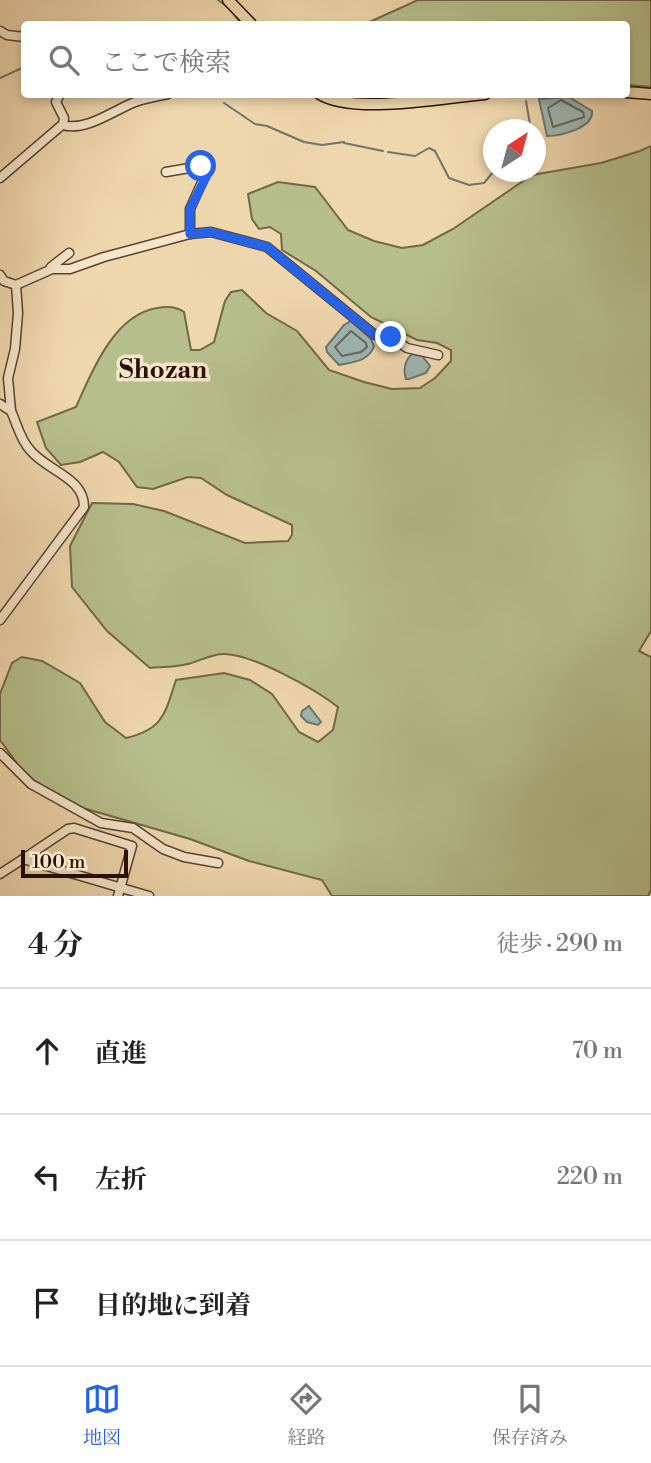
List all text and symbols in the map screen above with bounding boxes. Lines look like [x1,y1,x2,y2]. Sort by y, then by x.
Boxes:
search box [21,21,630,98]
icon: search [45,41,83,79]
text: ここで検索 [101,47,231,79]
north arrow [483,119,546,182]
route start [185,150,216,181]
route end [375,321,406,352]
district label: Shozan [119,354,207,386]
scale bar [21,847,128,879]
text: 100 m [32,850,85,874]
text: 4 分 [28,926,83,964]
text: 徒歩 · 290 m [497,930,623,958]
icon: ahead [28,1032,66,1070]
text: 70 m [572,1037,623,1065]
text: 直進 [95,1038,147,1070]
icon: left [28,1158,66,1196]
text: 220 m [557,1163,623,1191]
text: 左折 [95,1164,147,1196]
icon: arrive [28,1284,66,1322]
text: 目的地に到着 [95,1290,251,1322]
tab: 地図 [83,1380,121,1450]
tab: 経路 [287,1380,326,1450]
tab: 保存済み [492,1380,568,1450]

